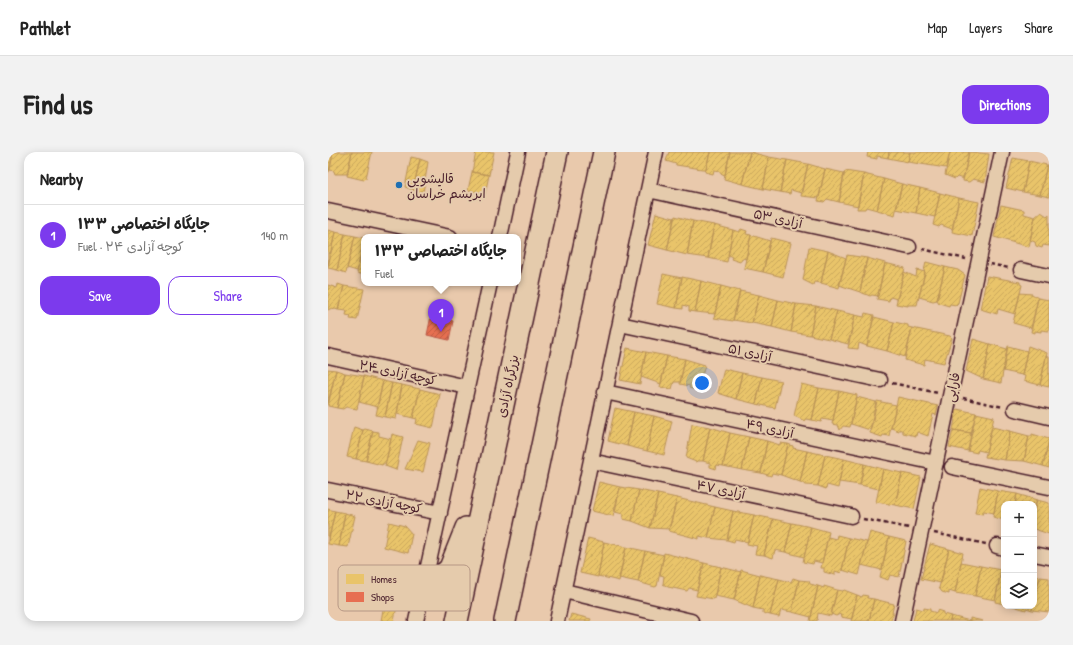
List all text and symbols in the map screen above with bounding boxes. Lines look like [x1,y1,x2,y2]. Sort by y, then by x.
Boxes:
text: Pathlet [20,15,70,41]
text: Map [927,18,947,37]
text: Layers [969,18,1002,37]
text: Share [1024,18,1053,37]
text: Find us [24,85,93,123]
button: Directions [962,85,1049,124]
text: Nearby [40,167,83,190]
place label: قالیشویی ابریشم خراسان [407,169,486,204]
marker: قالیشویی ابریشم خراسان [394,180,404,190]
street label: ۵۳ آزادی [752,204,805,232]
text: جایگاه اختصاصی ۱۳۳ [78,213,210,234]
text: 1 [51,226,55,244]
text: 140 m [261,226,288,244]
popup [361,234,521,286]
text: Fuel · کوچه آزادی ۲۴ [78,237,184,255]
text: جایگاه اختصاصی ۱۳۳ [375,240,507,261]
text: Fuel [375,264,394,282]
button: Save [40,276,160,315]
button: Share [168,276,288,315]
pin: 1 [428,299,454,332]
street label: ۵۱ آزادی [727,339,774,366]
street label: بزرگراه آزادی [492,353,522,419]
street label: کوچه آزادی ۲۴ [358,355,439,389]
street label: فارابی [940,371,965,404]
your location [692,373,712,393]
street label: ۴۹ آزادی [744,414,796,442]
street label: ۴۷ آزادی [695,475,748,503]
street label: کوچه آزادی ۲۲ [344,485,424,517]
map controls [1001,501,1037,609]
button: + [1001,501,1037,537]
button: − [1001,537,1037,573]
legend [338,565,470,611]
text: Homes [371,572,397,586]
button: layers [1001,573,1037,609]
text: Shops [371,590,394,604]

